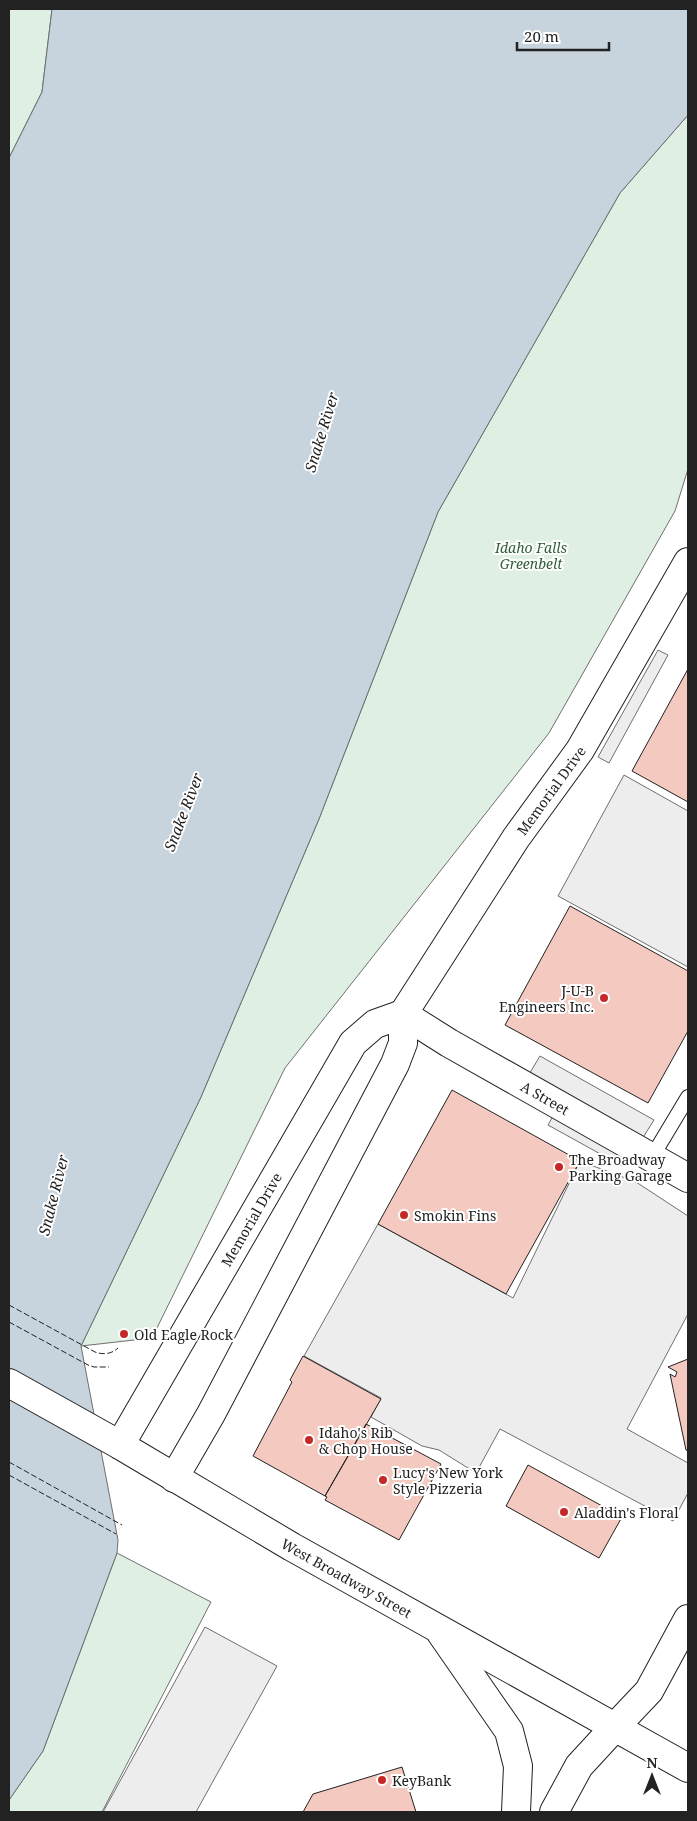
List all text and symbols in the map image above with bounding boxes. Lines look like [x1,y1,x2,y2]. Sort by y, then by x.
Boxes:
scale bar [517,20,610,52]
text: 20 m [524,26,559,46]
water label: Snake River [299,389,343,474]
park label: Idaho Falls Greenbelt [494,538,568,573]
street label: Memorial Drive [512,742,590,839]
water label: Snake River [159,769,207,854]
place label: J-U-B Engineers Inc. [499,981,594,1016]
marker: J-U-B Engineers Inc. [598,992,610,1004]
street label: A Street [518,1076,573,1119]
place label: The Broadway Parking Garage [569,1150,672,1185]
water label: Snake River [33,1152,73,1237]
marker: The Broadway Parking Garage [553,1161,565,1173]
street label: Memorial Drive [216,1169,286,1270]
place label: Smokin Fins [414,1206,496,1225]
marker: Smokin Fins [398,1209,410,1221]
place label: Old Eagle Rock [134,1325,234,1344]
marker: Old Eagle Rock [118,1328,130,1340]
place label: Idaho's Rib & Chop House [319,1423,413,1458]
marker: Idaho's Rib & Chop House [303,1434,315,1446]
place label: Lucy's New York Style Pizzeria [393,1463,504,1498]
marker: Lucy's New York Style Pizzeria [377,1474,389,1486]
place label: Aladdin's Floral [574,1503,679,1522]
marker: Aladdin's Floral [558,1506,570,1518]
street label: West Broadway Street [278,1533,416,1622]
north arrow [627,1751,677,1801]
text: N [646,1753,658,1772]
place label: KeyBank [392,1771,452,1790]
marker: KeyBank [376,1774,388,1786]

